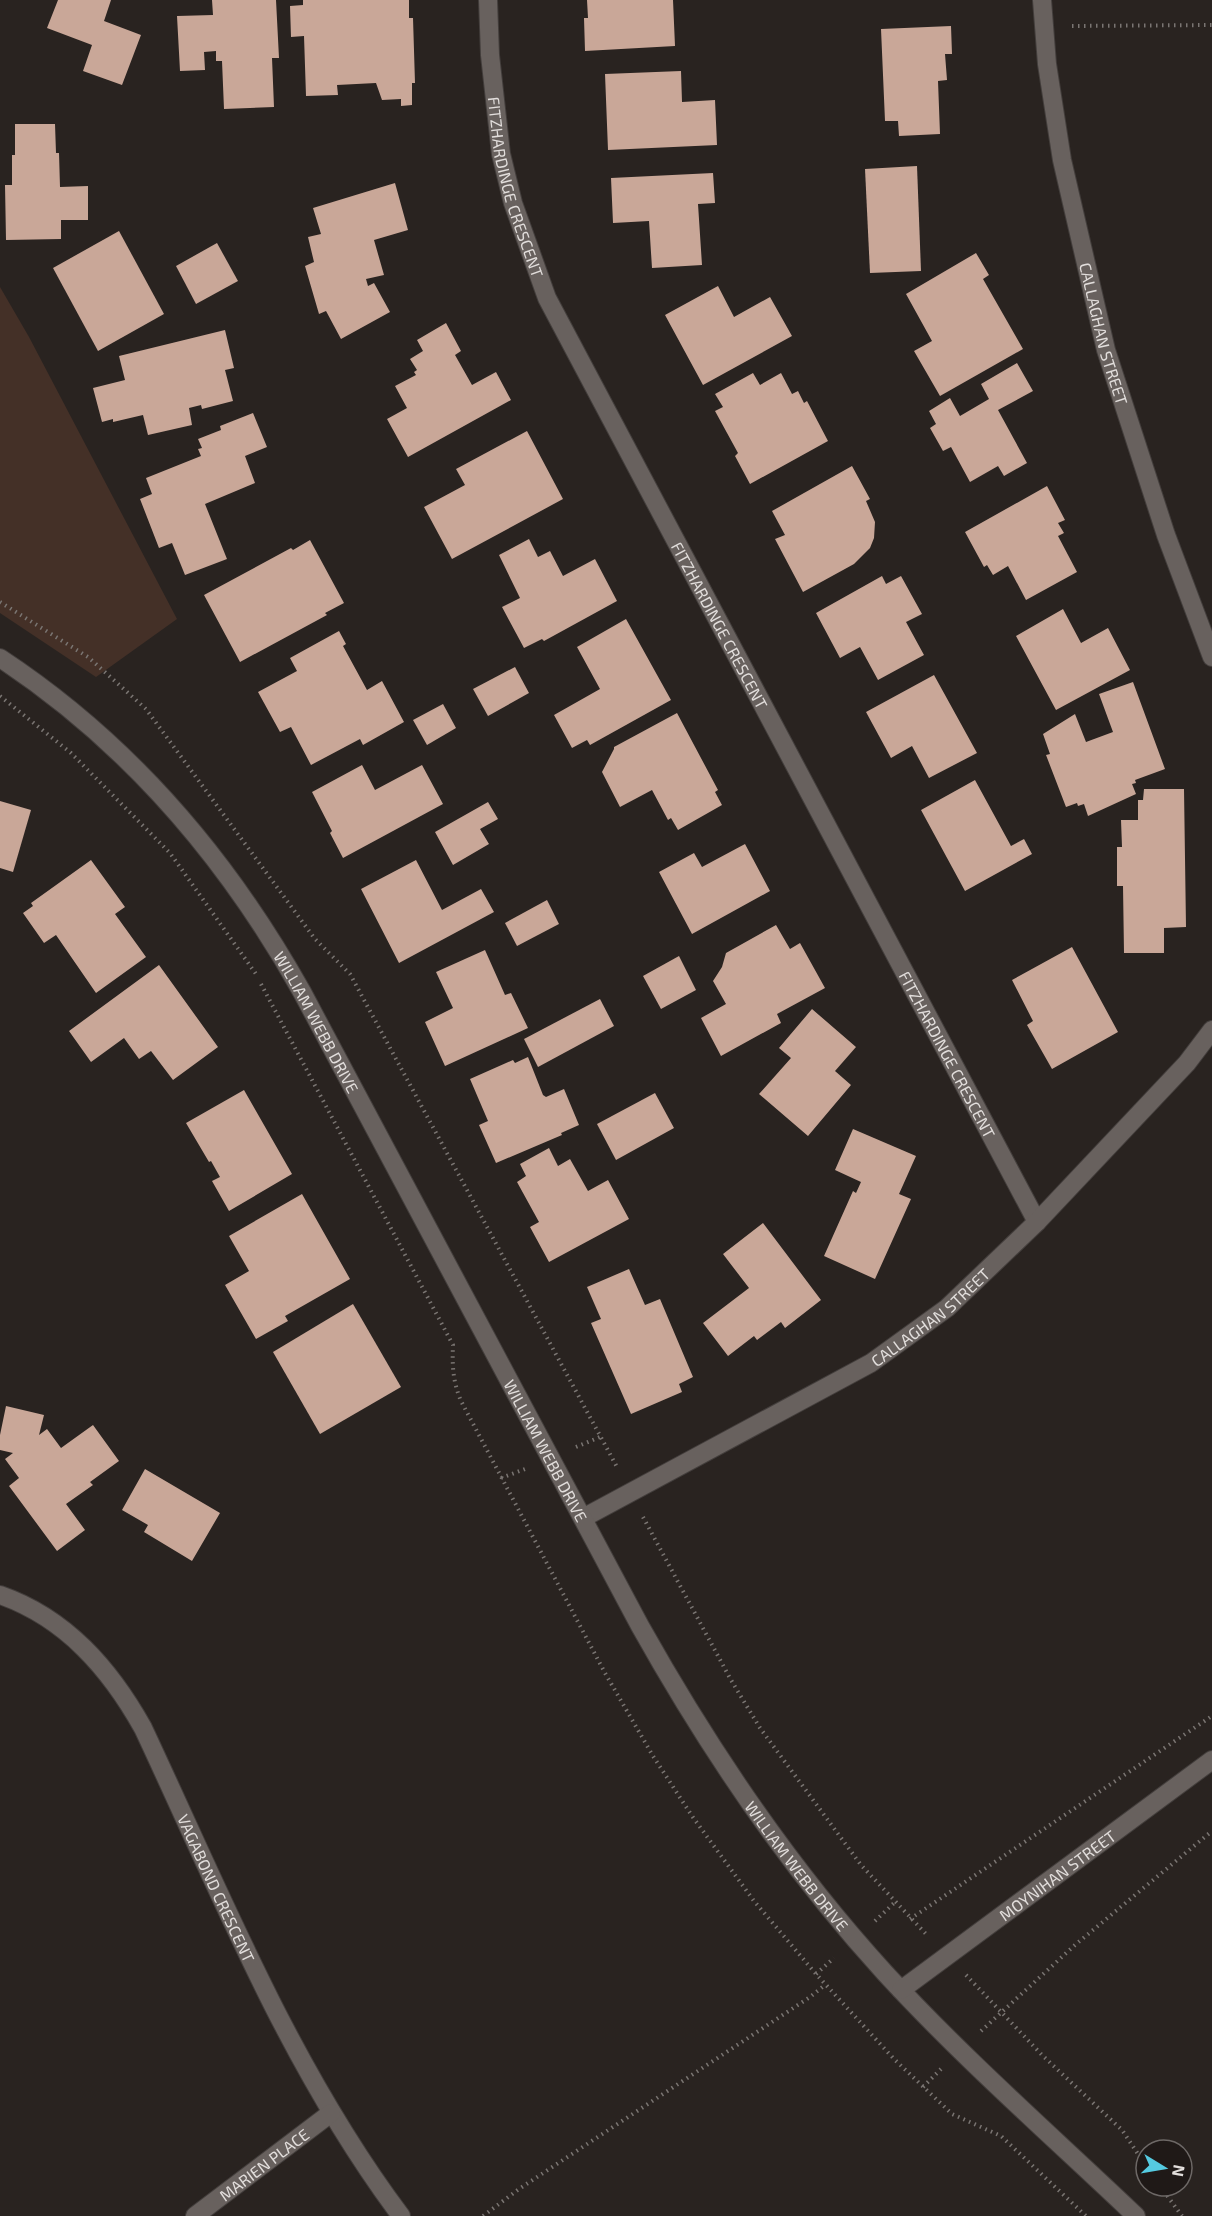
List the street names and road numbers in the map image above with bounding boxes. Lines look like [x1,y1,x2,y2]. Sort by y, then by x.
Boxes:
street label: FITZHARDINGE CRESCENT [485,96,548,280]
street label: CALLAGHAN STREET [1077,261,1133,407]
street label: FITZHARDINGE CRESCENT [668,538,772,712]
street label: WILLIAM WEBB DRIVE [271,947,363,1096]
street label: FITZHARDINGE CRESCENT [896,968,1000,1141]
street label: CALLAGHAN STREET [867,1264,993,1370]
street label: WILLIAM WEBB DRIVE [501,1376,592,1525]
street label: WILLIAM WEBB DRIVE [742,1797,853,1934]
street label: VAGABOND CRESCENT [174,1811,259,1965]
street label: MOYNIHAN STREET [995,1825,1119,1924]
street label: MARIEN PLACE [215,2124,312,2204]

